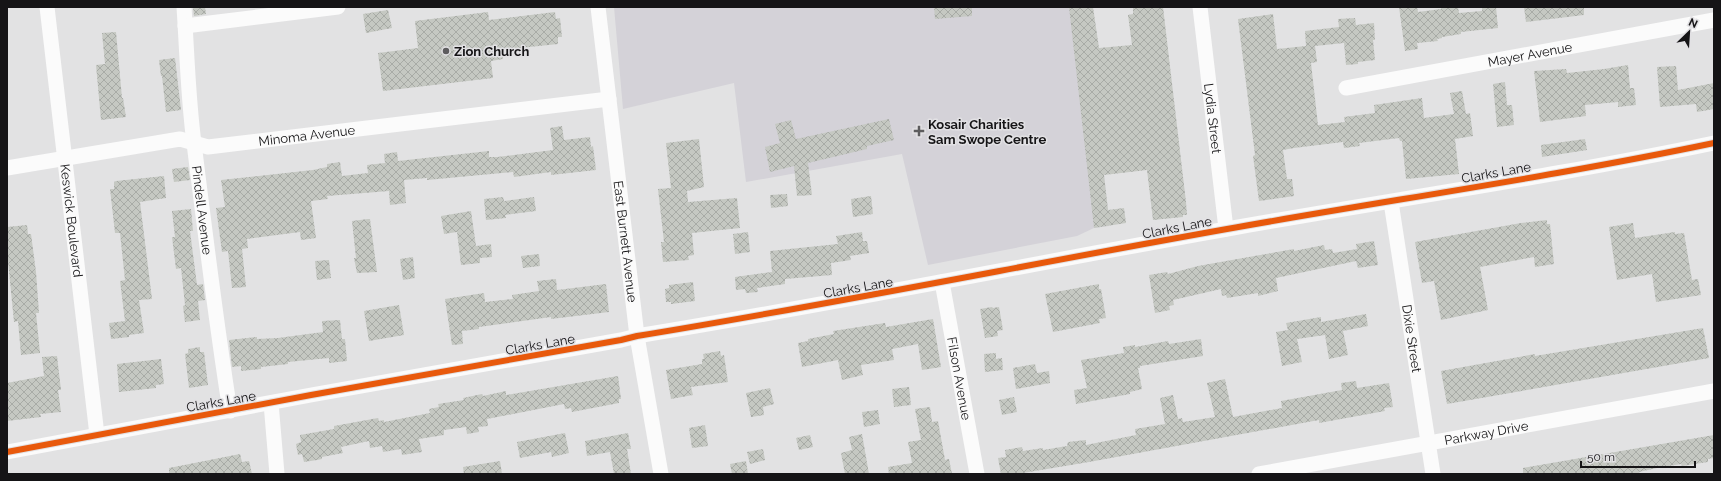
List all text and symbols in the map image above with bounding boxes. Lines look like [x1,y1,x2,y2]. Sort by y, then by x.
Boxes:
north arrow [1669,12,1709,52]
text: N [1686,16,1700,31]
street label: Mayer Avenue [1487,39,1574,70]
place label: Zion Church [454,44,529,59]
marker: Zion Church [441,46,451,56]
street label: Lydia Street [1201,82,1224,155]
place label: Kosair Charities Sam Swope Centre [928,117,1047,147]
street label: Minoma Avenue [258,122,356,149]
marker: Kosair Charities Sam Swope Centre [913,125,925,137]
street label: Clarks Lane [1460,159,1532,186]
street label: Keswick Boulevard [57,163,86,278]
street label: Pindell Avenue [189,165,215,256]
street label: East Burnett Avenue [611,180,640,303]
street label: Clarks Lane [1141,213,1213,242]
street label: Clarks Lane [822,274,894,301]
street label: Dixie Street [1399,303,1424,374]
street label: Clarks Lane [504,331,576,358]
street label: Filson Avenue [944,336,974,422]
street label: Clarks Lane [185,388,257,415]
street label: Parkway Drive [1443,418,1530,448]
scale bar [1581,443,1695,469]
text: 50 m [1587,450,1615,464]

